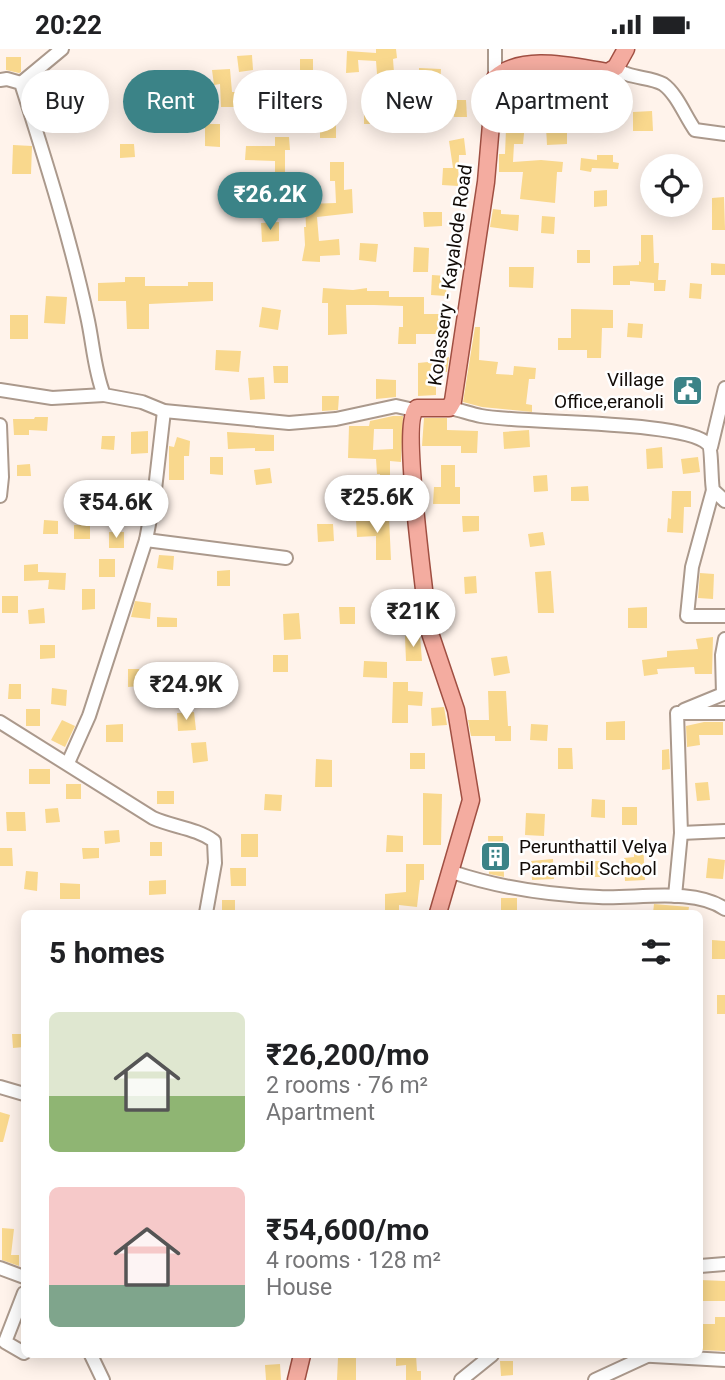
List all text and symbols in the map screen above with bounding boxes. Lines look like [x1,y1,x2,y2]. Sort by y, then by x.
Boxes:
text: 20:22 [35,10,102,40]
chip: Buy [21,70,109,133]
chip: Rent [123,70,219,133]
chip: Filters [233,70,347,133]
chip: New [361,70,457,133]
chip: Apartment [471,70,633,133]
map controls [640,154,703,217]
button: locate [640,154,703,217]
street label: Kolassery - Kayalode Road [423,163,477,387]
pin: ₹26.2K [213,173,327,232]
text: ₹26.2K [234,181,306,208]
place label: Village Office,eranoli [554,368,664,413]
public building icon: Village Office,eranoli [670,373,704,407]
pin: ₹25.6K [320,475,434,535]
pin: ₹54.6K [59,481,173,540]
text: ₹25.6K [341,484,413,511]
text: ₹54.6K [80,489,152,516]
pin: ₹21K [372,589,454,649]
text: ₹21K [386,598,440,625]
pin: ₹24.9K [129,663,243,722]
text: ₹24.9K [150,671,222,698]
place label: Perunthattil Velya Parambil School [519,835,667,880]
building icon: Perunthattil Velya Parambil School [479,840,513,874]
icon: filters [637,933,675,971]
text: 5 homes [49,935,165,970]
text: ₹26,200/mo [266,1037,429,1072]
icon: home [105,1040,189,1124]
text: 2 rooms · 76 m² [266,1072,428,1099]
text: Apartment [266,1099,375,1126]
text: ₹54,600/mo [266,1212,429,1247]
icon: home [105,1215,189,1299]
text: 4 rooms · 128 m² [266,1247,441,1274]
text: House [266,1274,332,1301]

